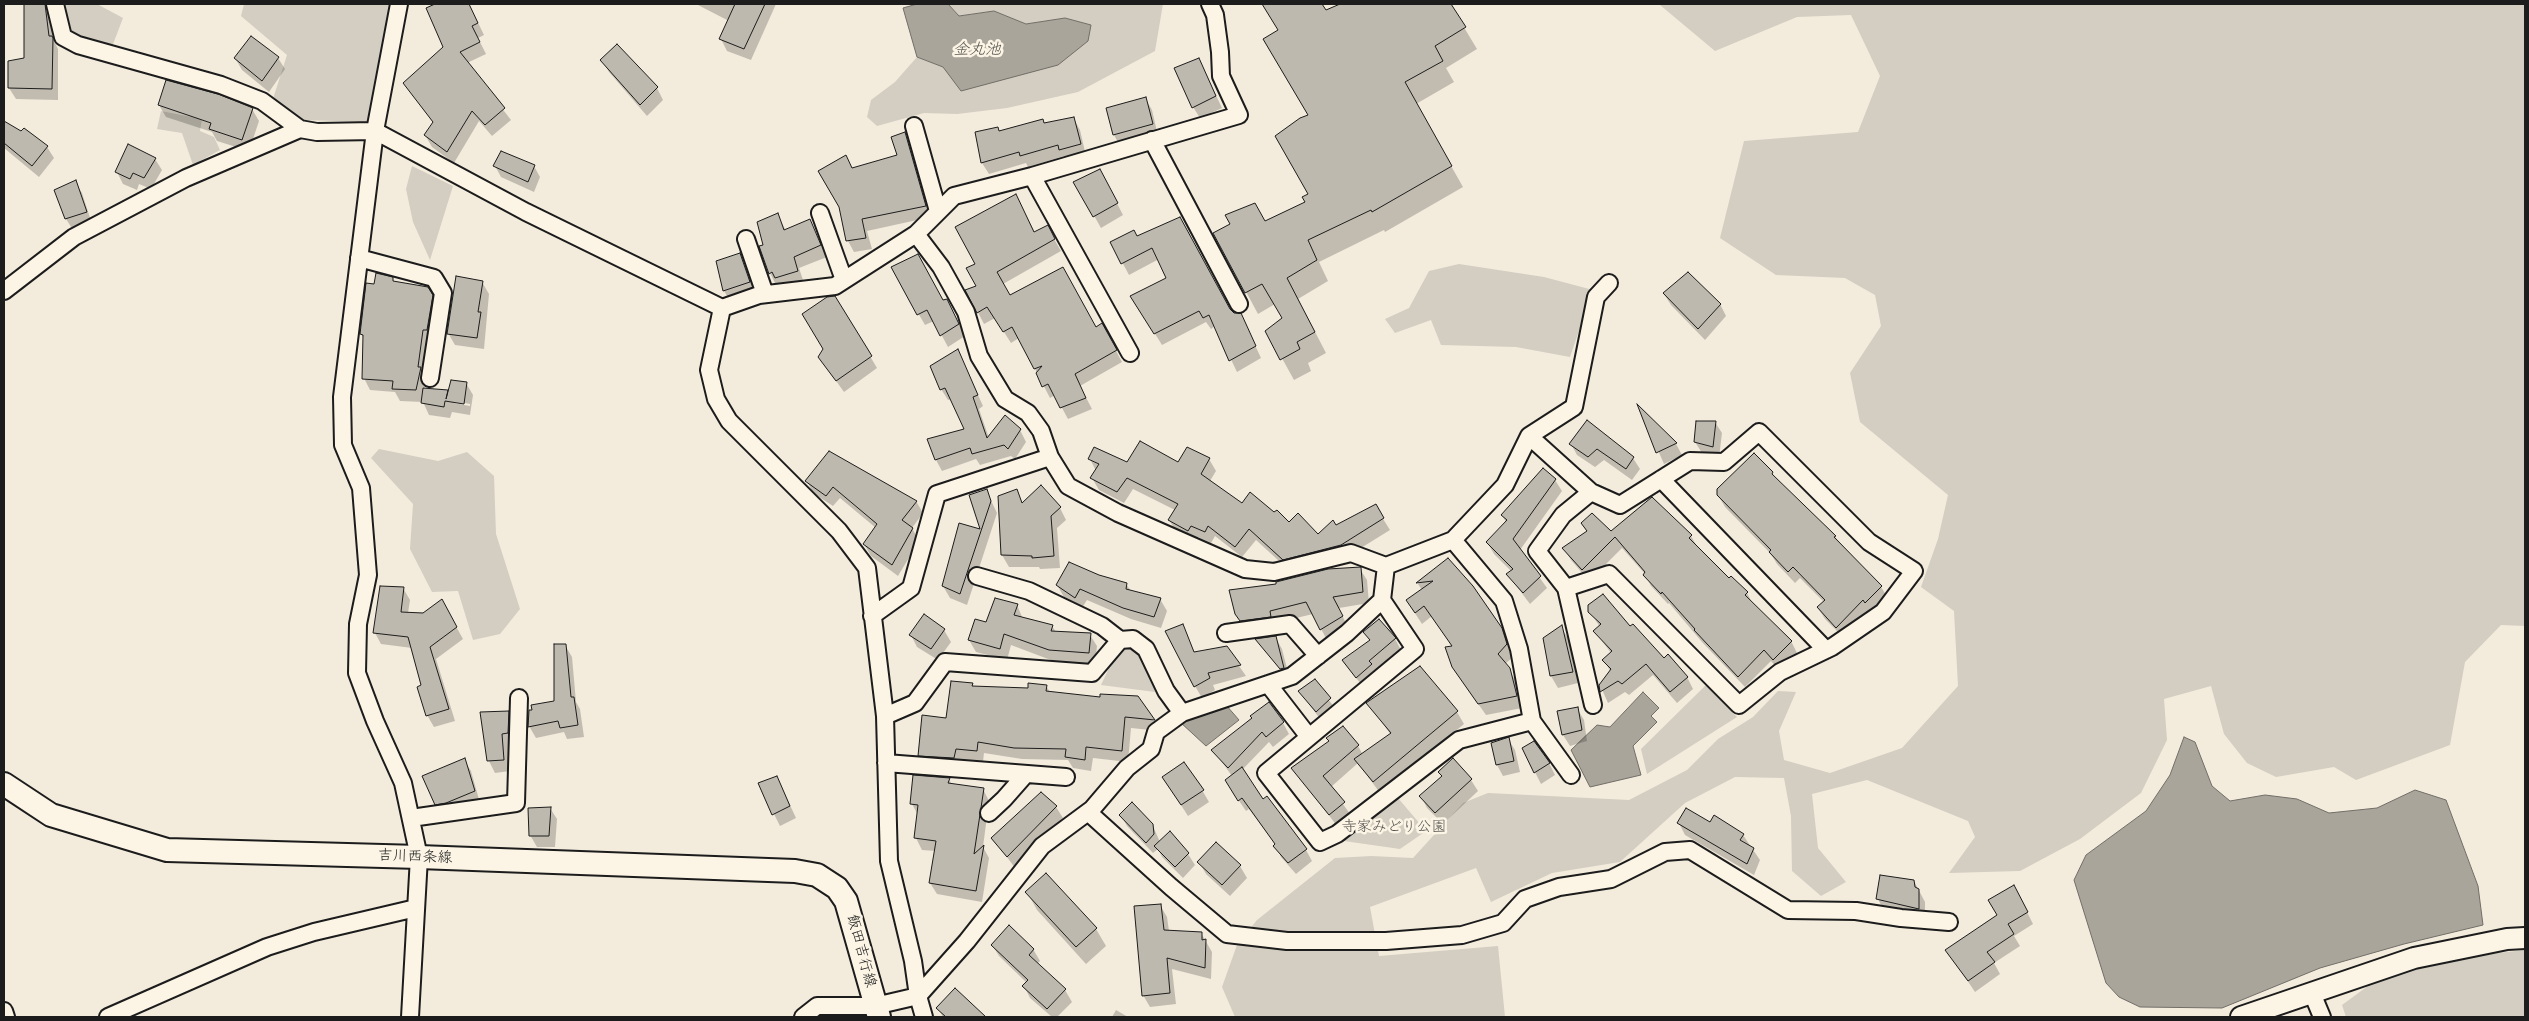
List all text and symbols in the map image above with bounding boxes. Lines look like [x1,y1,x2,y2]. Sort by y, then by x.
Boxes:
water label: 金丸池 [953,40,1001,60]
park label: 寺家みどり公園 [1342,818,1446,836]
street label: 吉川西条線 [377,847,453,867]
street label: 飯田吉行線 [843,912,879,990]

